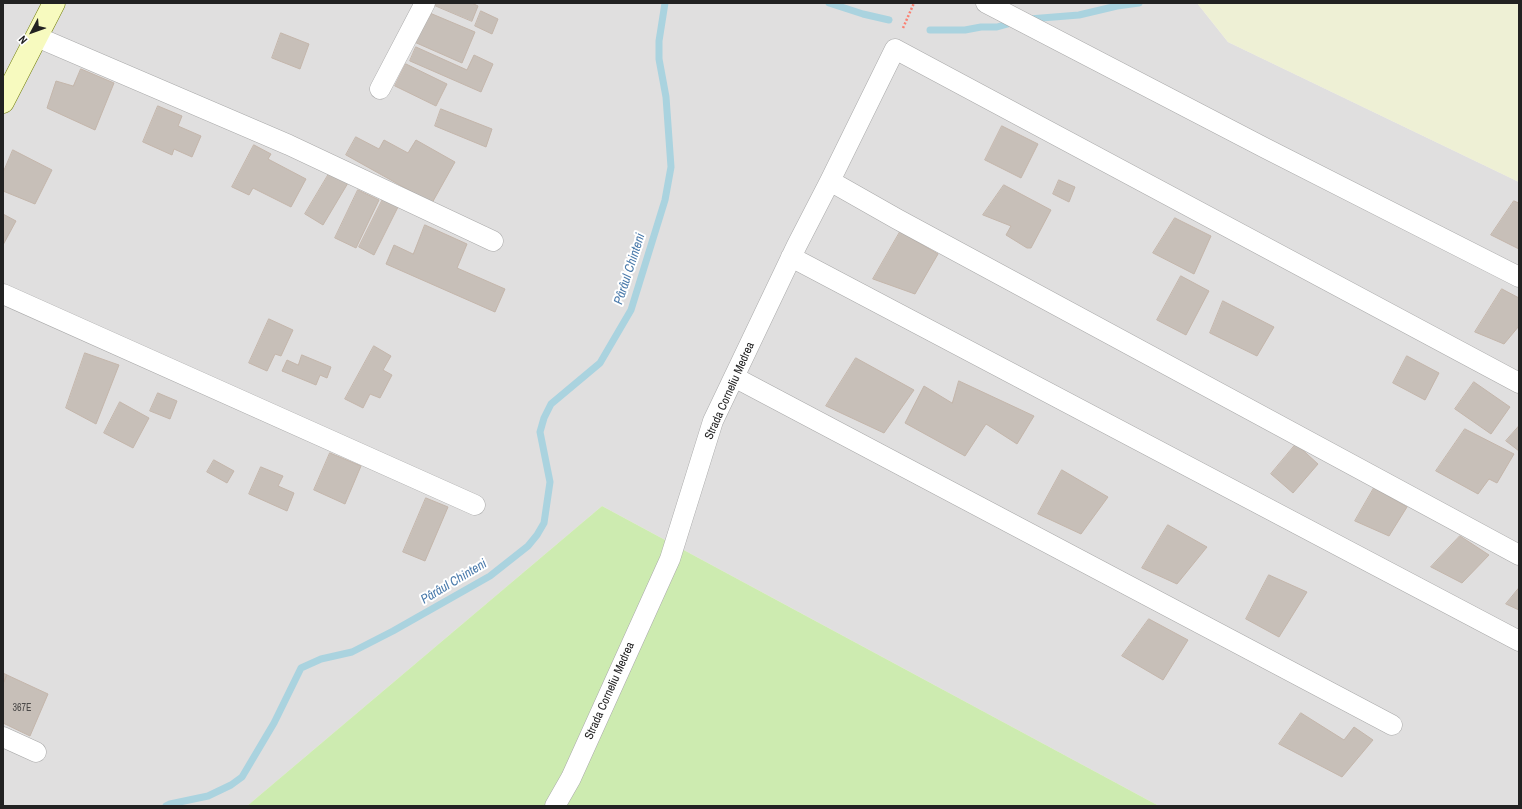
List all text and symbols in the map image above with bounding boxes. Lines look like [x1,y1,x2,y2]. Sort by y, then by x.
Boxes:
north arrow [12,12,52,52]
text: N [16,33,30,47]
water label: Pârâul Chinteni [611,231,649,307]
street label: Strada Corneliu Medrea [702,340,758,442]
water label: Pârâul Chinteni [418,556,490,608]
street label: Strada Corneliu Medrea [582,640,638,742]
house number: 367E [12,702,32,714]

